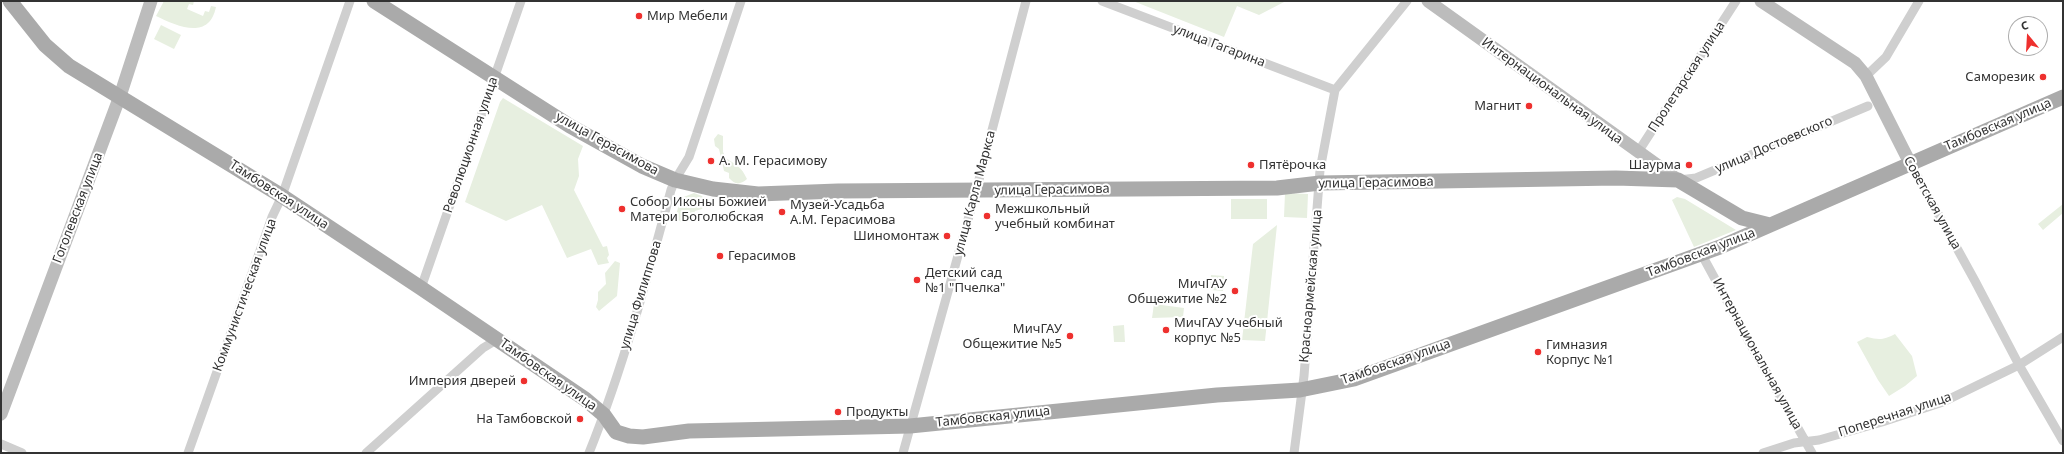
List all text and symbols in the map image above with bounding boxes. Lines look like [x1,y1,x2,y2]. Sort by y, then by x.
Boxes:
place label: Мир Мебели [647,8,728,24]
marker: Мир Мебели [634,11,644,21]
north arrow [2008,16,2048,56]
text: С [2019,17,2030,33]
street label: Пролетарская улица [1645,19,1729,135]
street label: улица Гагарина [1171,21,1267,71]
street label: Интернациональная улица [1478,35,1626,147]
place label: Саморезик [1965,69,2035,85]
marker: Саморезик [2038,72,2048,82]
street label: Революционная улица [440,75,502,215]
street label: Тамбовская улица [1942,95,2054,155]
place label: Магнит [1474,98,1521,114]
marker: Магнит [1524,101,1534,111]
street label: улица Герасимова [553,109,661,179]
street label: улица Достоевского [1713,113,1835,177]
street label: улица Карла Маркса [951,129,999,257]
street label: Гоголевская улица [50,150,106,266]
place label: А. М. Герасимову [719,153,827,169]
street label: Советская улица [1900,154,1964,252]
marker: А. М. Герасимову [706,156,716,166]
street label: Тамбовская улица [227,157,331,233]
place label: Пятёрочка [1259,157,1326,173]
place label: Шаурма [1629,157,1681,173]
marker: Пятёрочка [1246,160,1256,170]
marker: Шаурма [1684,160,1694,170]
street label: улица Герасимова [1318,174,1434,192]
street label: улица Герасимова [994,181,1110,199]
place label: Собор Иконы Божией Матери Боголюбская [630,194,767,225]
place label: Музей-Усадьба А.М. Герасимова [790,197,896,228]
place label: Межшкольный учебный комбинат [995,201,1115,232]
marker: Собор Иконы Божией Матери Боголюбская [617,204,627,214]
marker: Музей-Усадьба А.М. Герасимова [777,207,787,217]
street label: Красноармейская улица [1297,209,1325,363]
marker: Межшкольный учебный комбинат [982,211,992,221]
street label: Коммунистическая улица [210,216,280,374]
street label: Тамбовская улица [1645,225,1757,281]
place label: Шиномонтаж [853,228,939,244]
marker: Шиномонтаж [942,231,952,241]
street label: улица Филиппова [617,239,665,351]
place label: Герасимов [728,248,796,264]
marker: Герасимов [715,251,725,261]
place label: Детский сад №1 "Пчелка" [925,265,1005,296]
marker: Детский сад №1 "Пчелка" [912,275,922,285]
place label: МичГАУ Общежитие №2 [1127,276,1227,307]
street label: Интернациональная улица [1709,276,1805,432]
marker: МичГАУ Общежитие №2 [1230,286,1240,296]
place label: МичГАУ Учебный корпус №5 [1174,315,1283,346]
place label: МичГАУ Общежитие №5 [962,321,1062,352]
marker: МичГАУ Учебный корпус №5 [1161,325,1171,335]
marker: МичГАУ Общежитие №5 [1065,331,1075,341]
street label: Тамбовская улица [497,336,599,414]
street label: Тамбовская улица [1339,336,1453,388]
place label: Гимназия Корпус №1 [1546,337,1614,368]
marker: Гимназия Корпус №1 [1533,347,1543,357]
place label: Империя дверей [409,373,516,389]
marker: Империя дверей [519,376,529,386]
street label: Поперечная улица [1837,389,1953,441]
street label: Тамбовская улица [935,403,1051,431]
place label: Продукты [846,404,908,420]
marker: Продукты [833,407,843,417]
place label: На Тамбовской [476,411,572,427]
marker: На Тамбовской [575,414,585,424]

